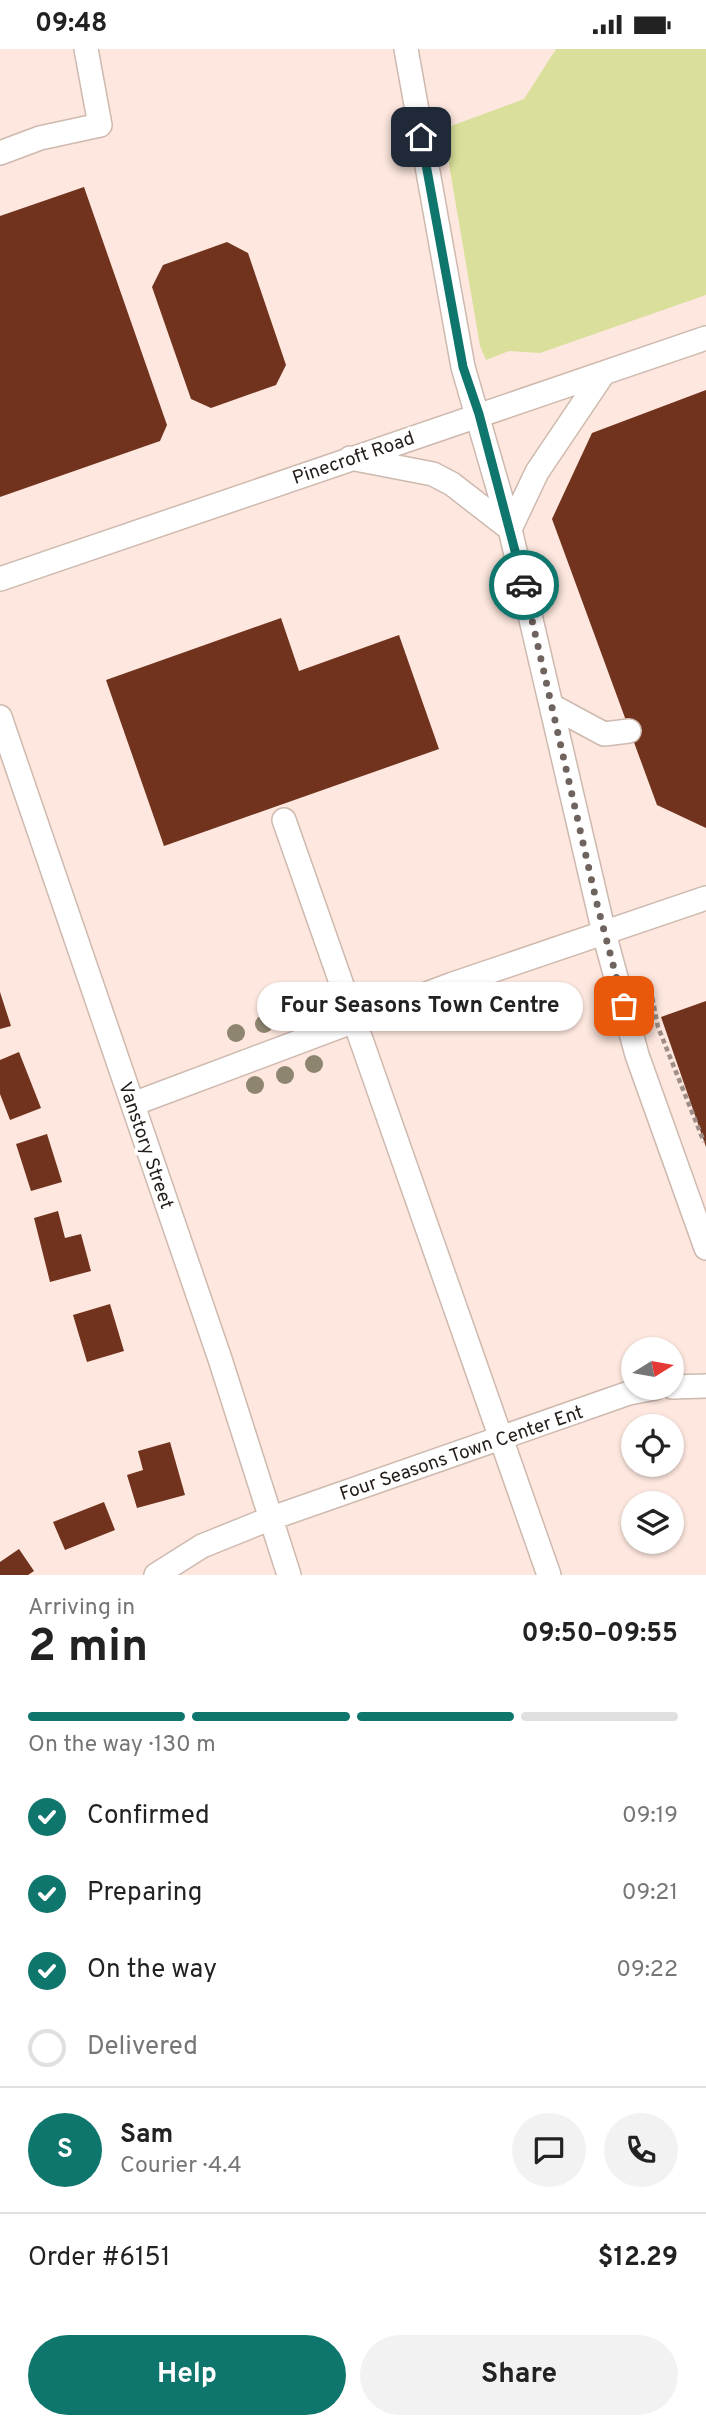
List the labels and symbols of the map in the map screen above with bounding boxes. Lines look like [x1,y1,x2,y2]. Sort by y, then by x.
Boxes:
pin [391,107,451,167]
street label: Pinecroft Road [290,427,418,491]
courier [489,550,559,620]
pin [594,976,654,1036]
callout: Four Seasons Town Centre [256,981,582,1031]
street label: Vanstory Street [112,1079,178,1212]
north arrow [621,1337,684,1400]
street label: Four Seasons Town Center Ent [337,1401,587,1507]

